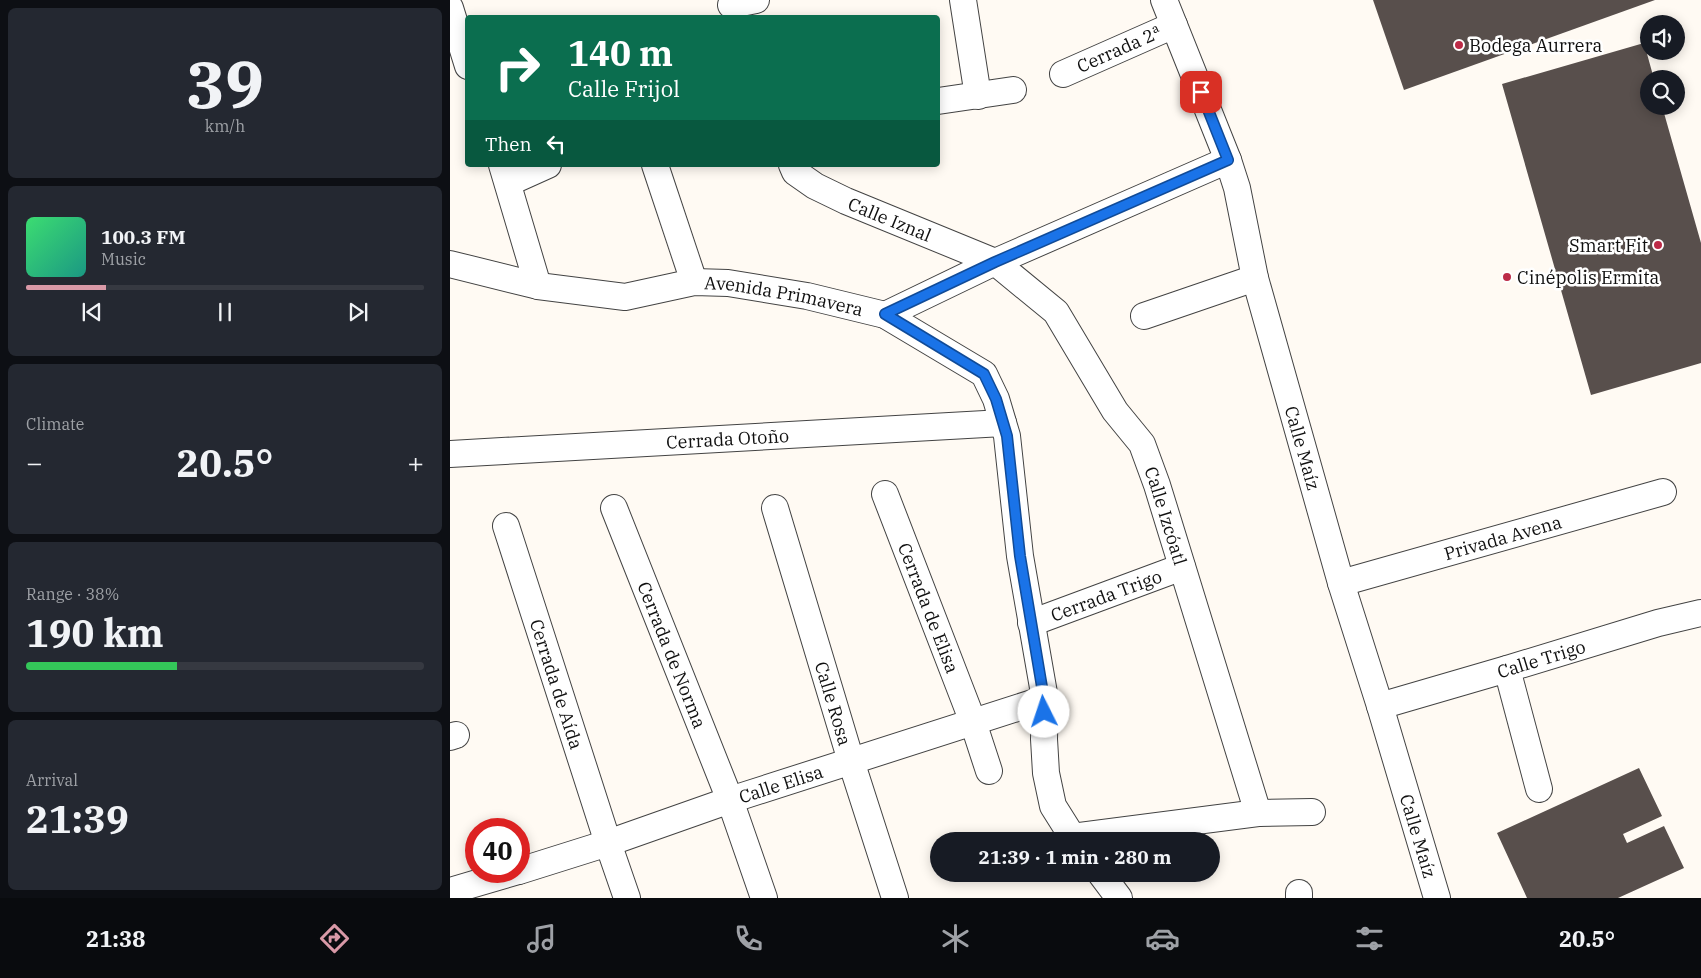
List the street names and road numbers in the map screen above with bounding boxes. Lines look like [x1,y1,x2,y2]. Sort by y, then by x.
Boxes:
street label: Cerrada 2ª [1073,20,1165,78]
street label: Calle Iznal [845,192,935,246]
street label: Avenida Primavera [704,271,866,321]
street label: Calle Maíz [1280,403,1326,493]
street label: Cerrada Otoño [666,424,790,453]
street label: Calle Izcóatl [1140,463,1192,568]
street label: Privada Avena [1441,510,1564,565]
street label: Cerrada de Elisa [893,539,965,676]
street label: Cerrada Trigo [1047,564,1165,626]
street label: Cerrada de Norma [633,578,712,732]
street label: Cerrada de Aída [525,616,589,752]
street label: Calle Trigo [1494,634,1588,683]
street label: Calle Rosa [810,659,857,748]
street label: Calle Elisa [736,759,826,808]
street label: Calle Maíz [1395,791,1442,881]

